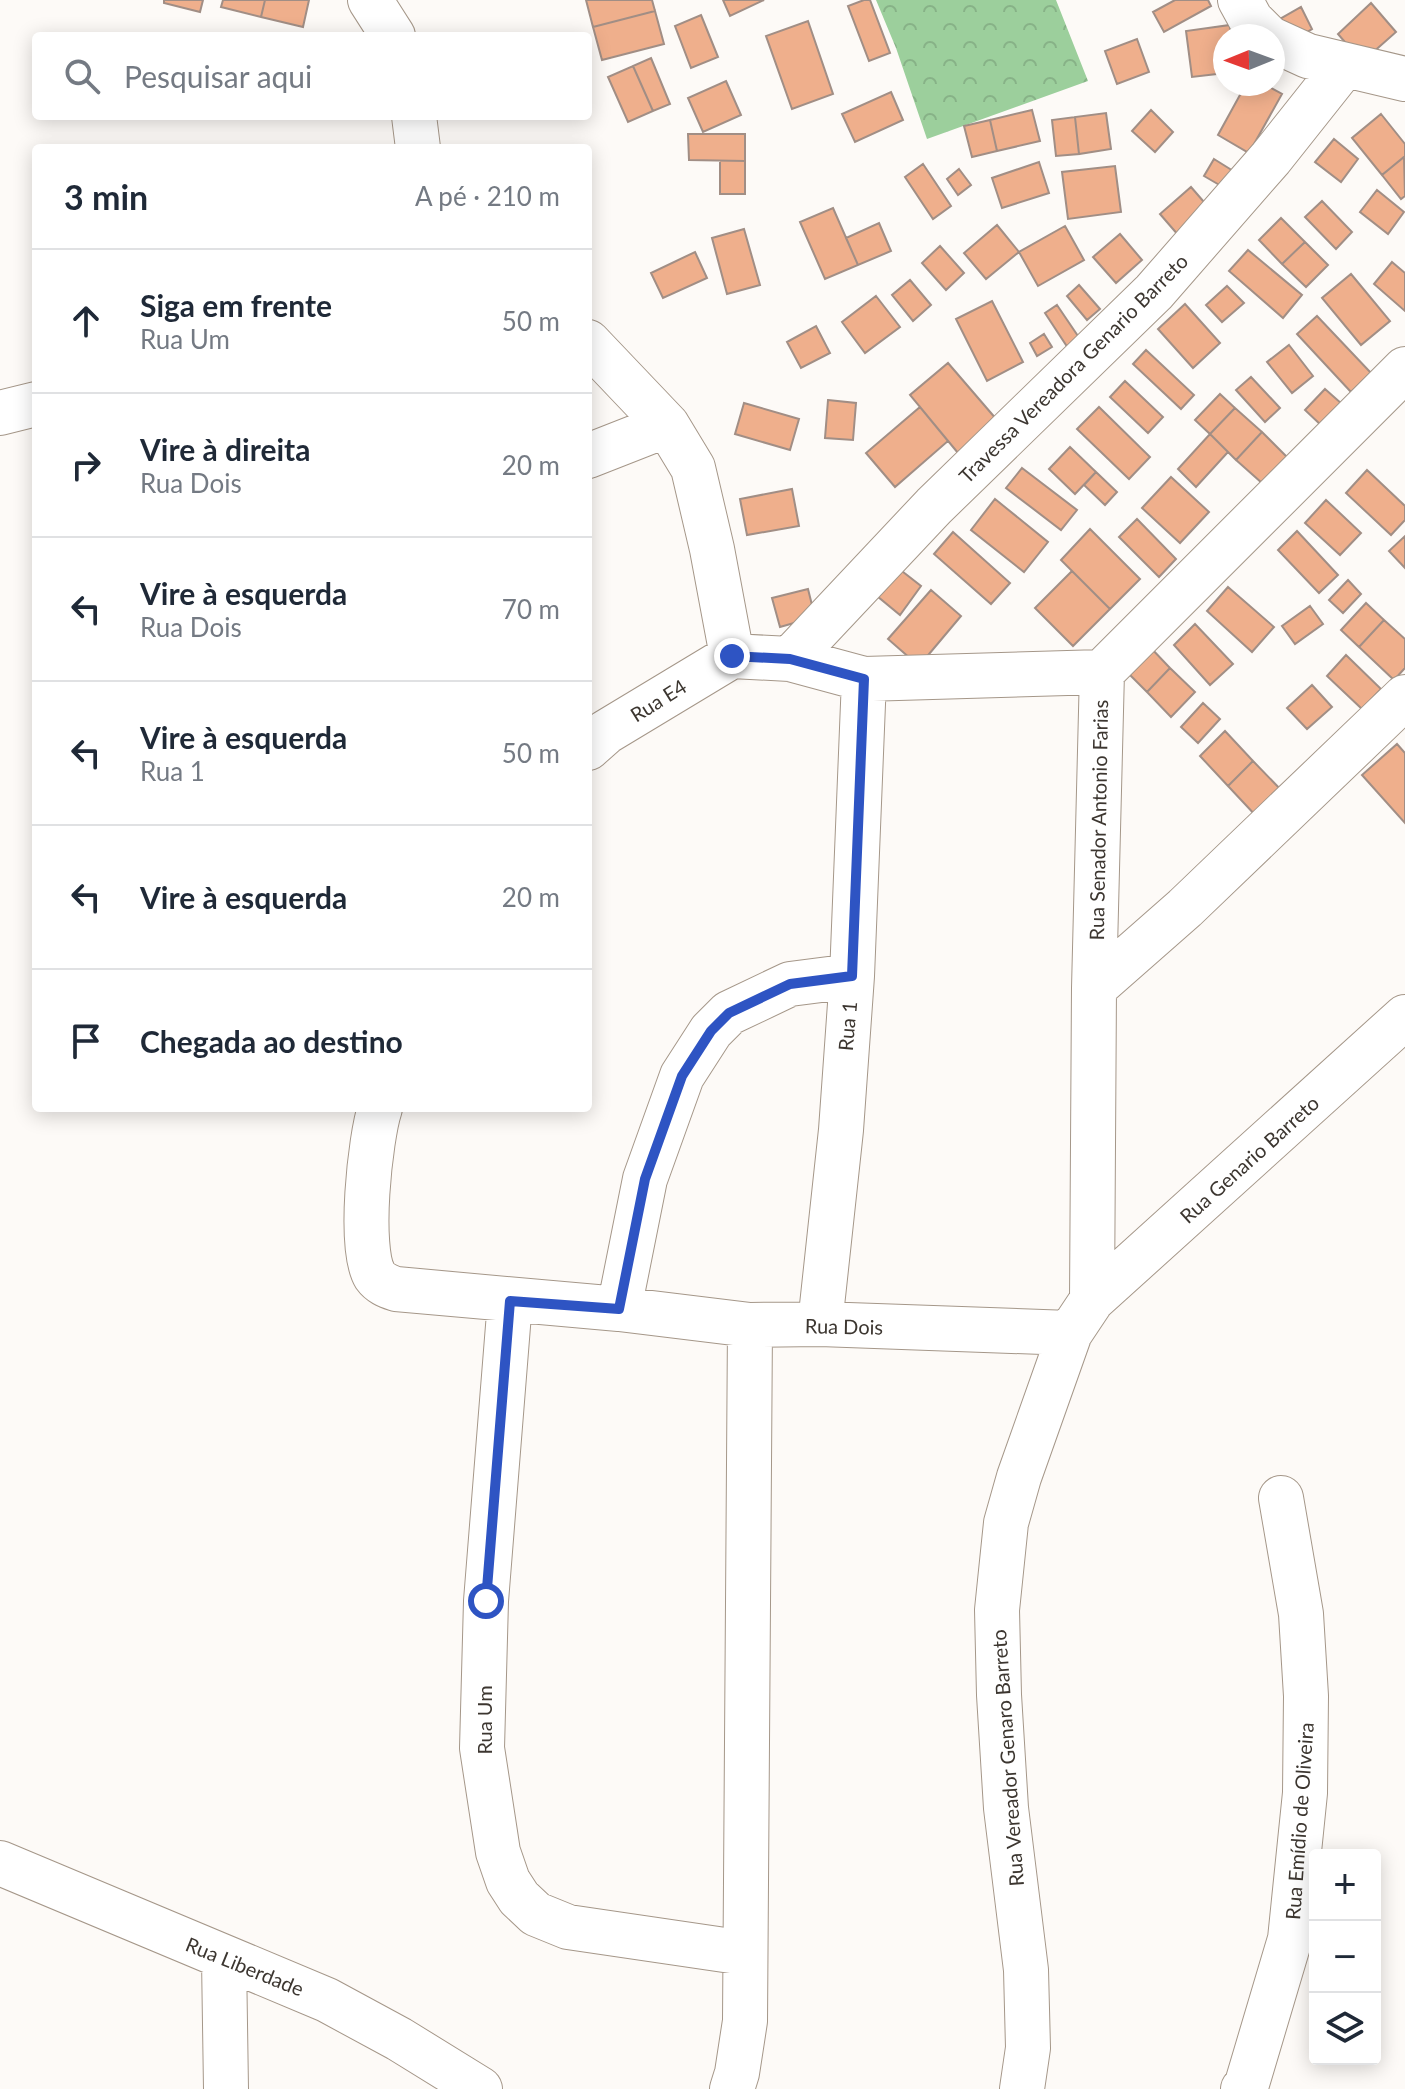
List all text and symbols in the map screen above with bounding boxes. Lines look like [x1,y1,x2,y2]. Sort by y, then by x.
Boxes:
north arrow [1213,24,1285,96]
search box [32,32,592,120]
icon: search [60,54,104,98]
text: Pesquisar aqui [124,58,312,94]
text: 3 min [64,176,148,217]
text: A pé · 210 m [415,180,560,212]
street label: Travessa Vereadora Genario Barreto [954,249,1192,487]
text: Siga em frente [140,287,332,323]
icon: ahead [64,299,108,343]
text: 50 m [502,305,560,337]
text: Rua Um [140,323,230,355]
text: Vire à direita [140,431,310,467]
icon: right [64,443,108,487]
text: 20 m [502,449,560,481]
text: Rua Dois [140,467,242,499]
text: Vire à esquerda [140,575,347,611]
icon: left [64,587,108,631]
text: 70 m [502,593,560,625]
text: Rua Dois [140,611,242,643]
route end [714,638,750,674]
street label: Rua E4 [626,673,691,726]
street label: Rua Senador Antonio Farias [1084,700,1112,940]
text: Vire à esquerda [140,719,347,755]
icon: left [64,731,108,775]
text: 50 m [502,737,560,769]
text: Rua 1 [140,755,205,787]
icon: left [64,875,108,919]
text: Vire à esquerda [140,879,347,915]
text: 20 m [502,881,560,913]
street label: Rua 1 [833,1000,861,1052]
icon: arrive [64,1019,108,1063]
text: Chegada ao destino [140,1023,403,1059]
street label: Rua Genario Barreto [1175,1090,1323,1228]
street label: Rua Dois [805,1313,883,1339]
route start [468,1583,504,1619]
street label: Rua Vereador Genaro Barreto [986,1629,1028,1887]
street label: Rua Um [472,1685,496,1755]
street label: Rua Emídio de Oliveira [1280,1721,1318,1921]
map controls [1309,1849,1381,2065]
button: + [1309,1849,1381,1921]
button: − [1309,1921,1381,1993]
street label: Rua Liberdade [183,1931,307,2001]
button: layers [1309,1993,1381,2065]

